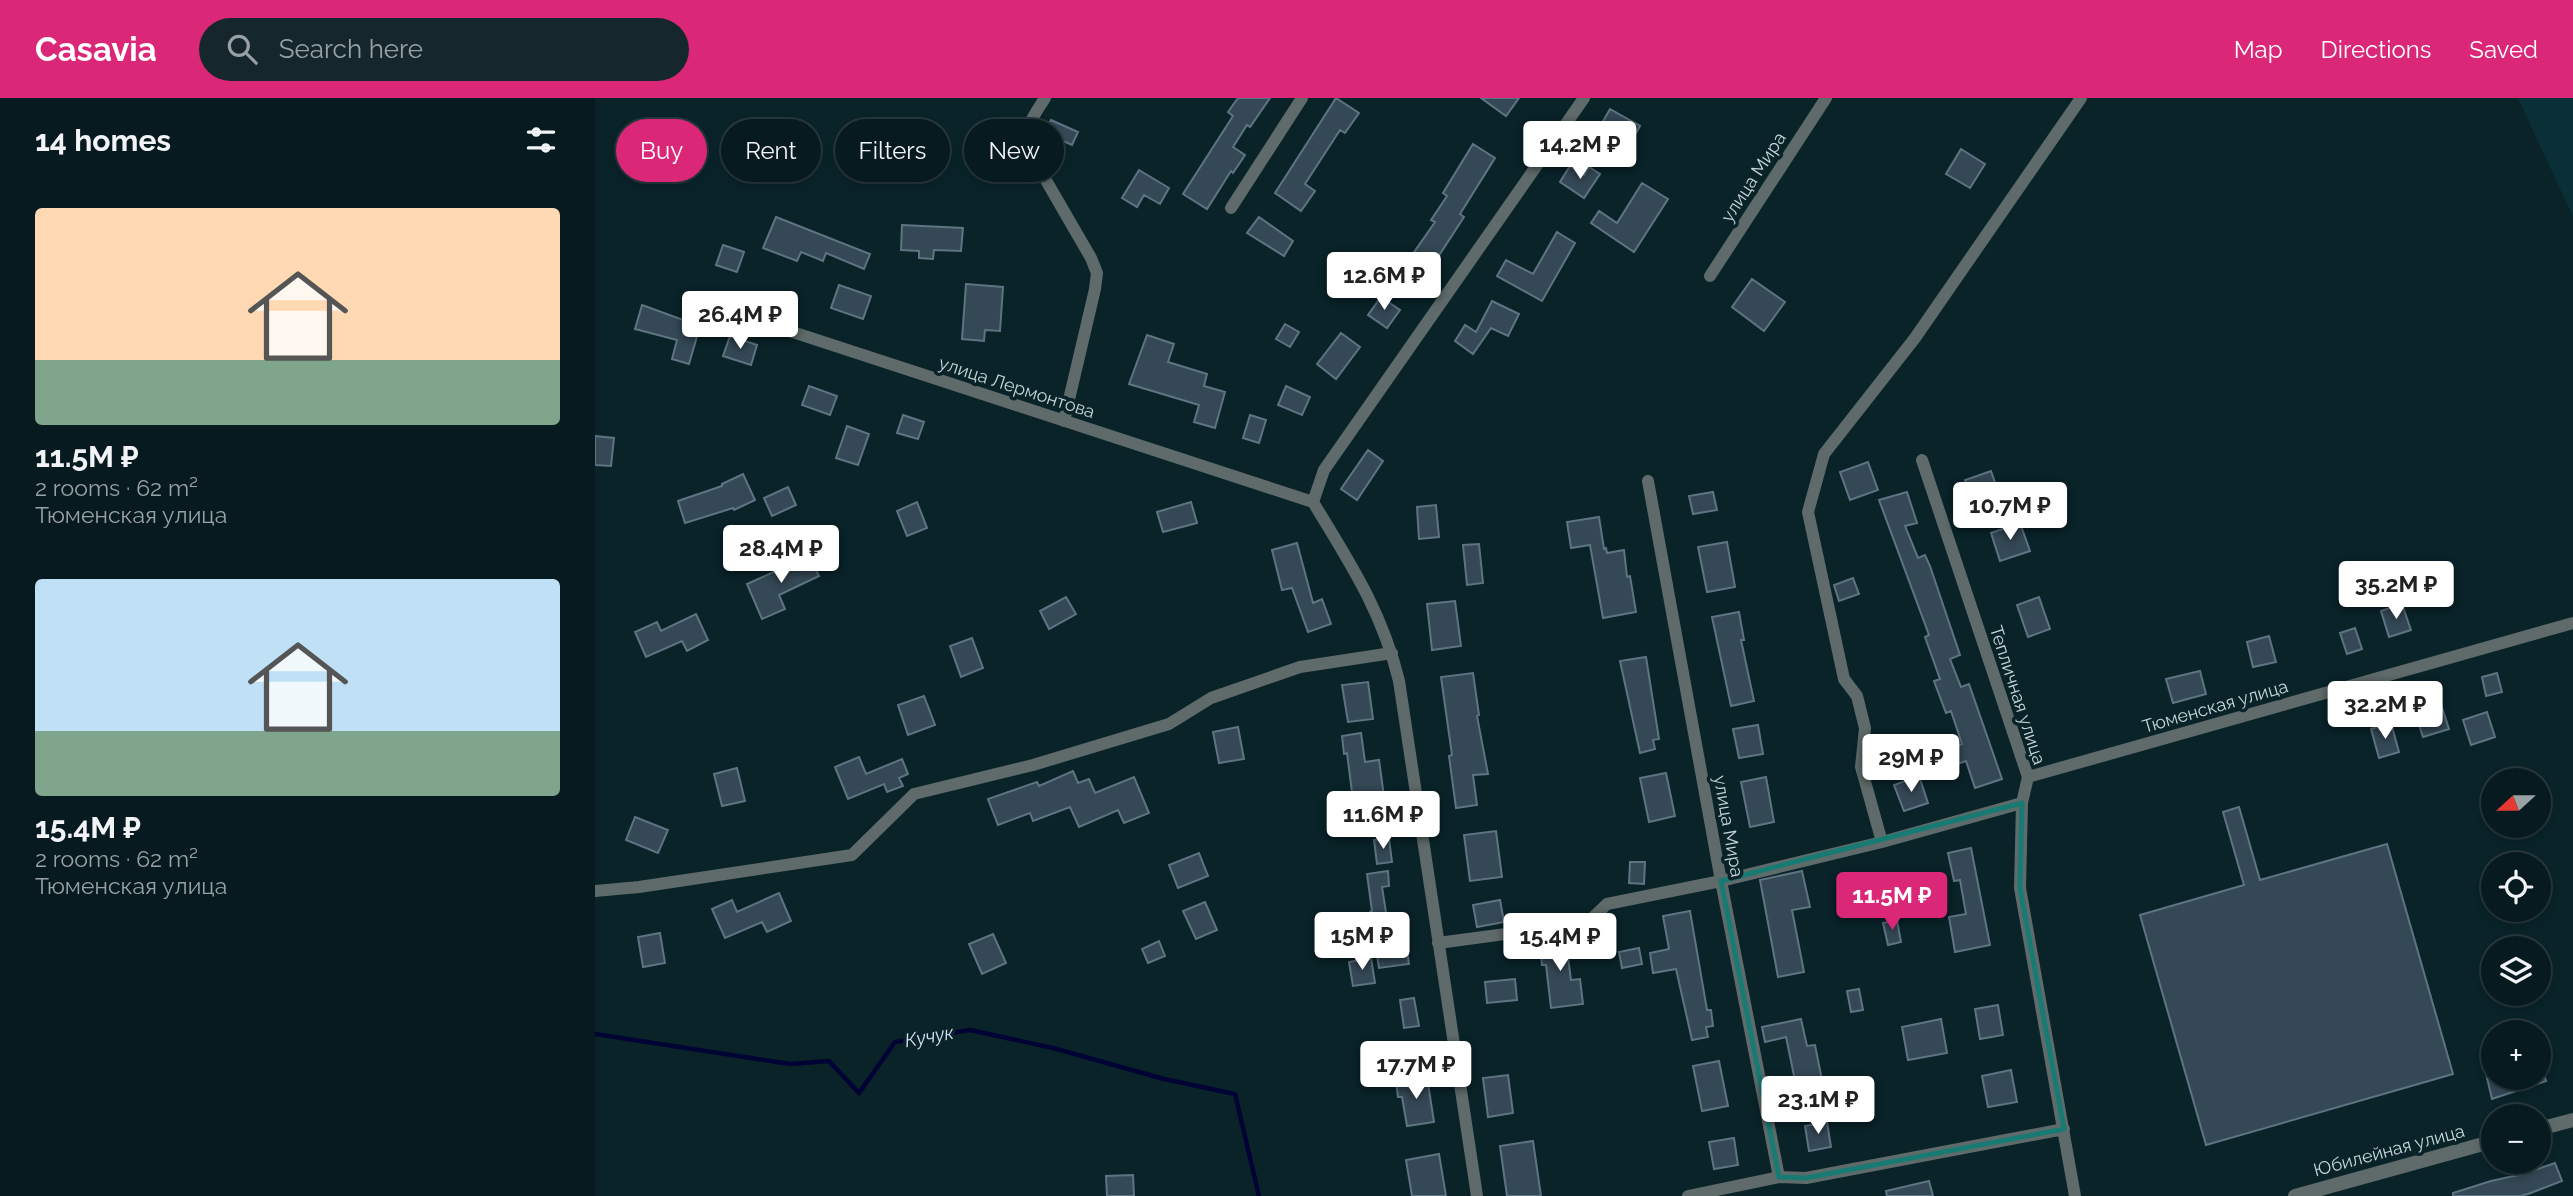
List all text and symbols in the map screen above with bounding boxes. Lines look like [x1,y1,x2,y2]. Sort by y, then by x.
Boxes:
search box [199,18,689,81]
text: Casavia [35,30,157,69]
icon: search [223,30,261,68]
text: Search here [279,34,423,64]
text: Map [2234,35,2283,64]
text: Directions [2321,35,2431,64]
text: Saved [2469,35,2538,64]
chip: Buy [616,119,707,182]
chip: Rent [721,119,821,182]
chip: Filters [835,119,950,182]
chip: New [964,119,1064,182]
icon: filters [522,121,560,159]
pin: 14.2M ₽ [1515,122,1645,181]
text: 14 homes [35,123,171,158]
street label: улица Мира [1716,128,1790,226]
text: 14.2M ₽ [1539,130,1621,157]
pin: 12.6M ₽ [1319,252,1449,312]
icon: home [235,253,361,379]
text: 12.6M ₽ [1343,261,1425,288]
pin: 26.4M ₽ [675,292,805,351]
text: 26.4M ₽ [698,300,782,327]
street label: улица Лермонтова [936,352,1098,422]
text: 11.5M ₽ [35,439,139,474]
text: 2 rooms · 62 m² [35,474,198,501]
pin: 10.7M ₽ [1945,482,2075,542]
text: 10.7M ₽ [1969,491,2051,518]
text: Тюменская улица [35,501,227,528]
pin: 28.4M ₽ [716,526,846,585]
text: 28.4M ₽ [739,534,823,561]
pin: 35.2M ₽ [2331,561,2461,621]
text: 35.2M ₽ [2355,570,2437,597]
street label: Тепличная улица [1986,623,2050,767]
icon: home [235,624,361,750]
street label: Тюменская улица [2140,675,2290,737]
pin: 32.2M ₽ [2320,682,2450,741]
text: 32.2M ₽ [2344,690,2426,717]
pin: 29M ₽ [1862,734,1960,794]
text: 29M ₽ [1878,743,1944,770]
north arrow [2481,768,2551,838]
map controls [2481,768,2551,1174]
street label: улица Мира [1710,774,1748,878]
pin: 11.6M ₽ [1318,792,1448,851]
text: 11.6M ₽ [1343,800,1423,827]
text: 15.4M ₽ [35,810,141,845]
text: 2 rooms · 62 m² [35,845,198,872]
button: locate [2481,852,2551,922]
text: Тюменская улица [35,872,227,899]
pin: 11.5M ₽ [1827,872,1957,932]
text: 11.5M ₽ [1852,881,1932,908]
pin: 15M ₽ [1313,912,1411,972]
pin: 15.4M ₽ [1495,914,1625,973]
text: 15M ₽ [1331,921,1393,948]
text: 15.4M ₽ [1519,922,1601,949]
button: layers [2481,936,2551,1006]
button: + [2481,1020,2551,1090]
water label: Кучук [903,1021,956,1051]
pin: 17.7M ₽ [1351,1042,1481,1101]
text: 17.7M ₽ [1376,1050,1456,1077]
pin: 23.1M ₽ [1753,1076,1883,1136]
text: 23.1M ₽ [1777,1085,1859,1112]
button: − [2481,1104,2551,1174]
street label: Юбилейная улица [2311,1120,2467,1180]

